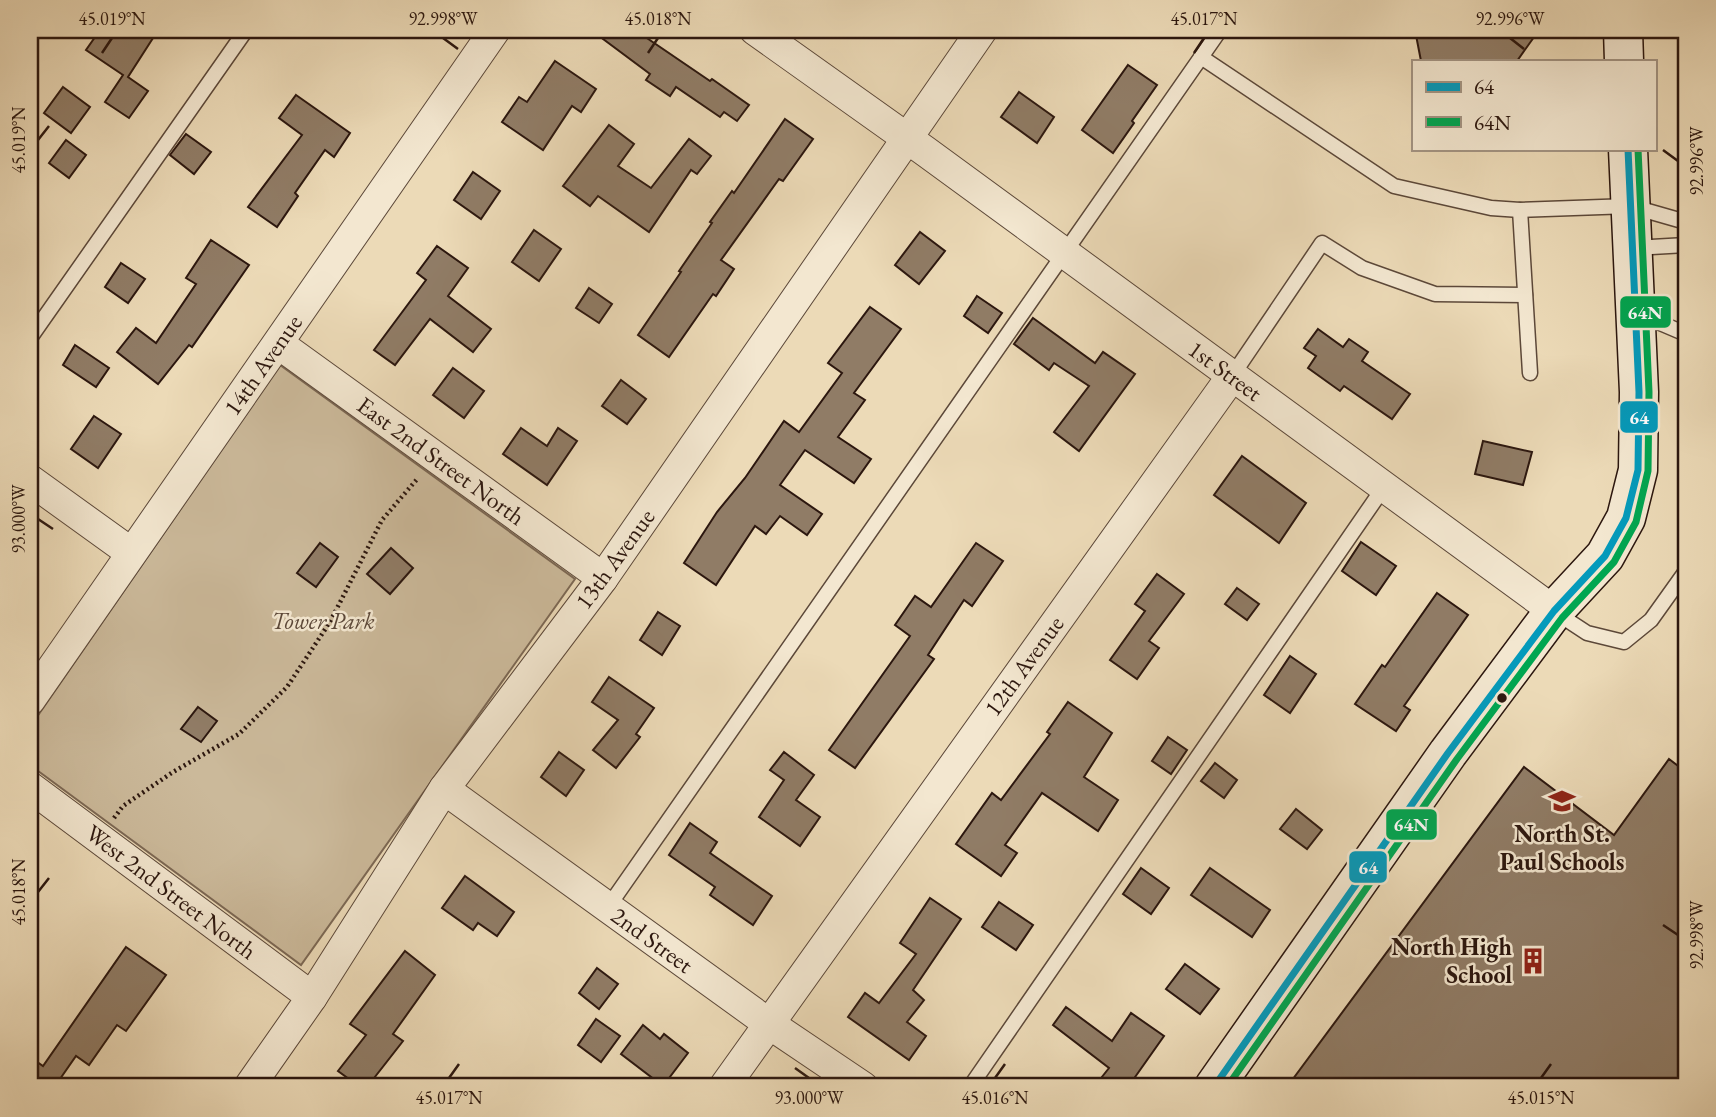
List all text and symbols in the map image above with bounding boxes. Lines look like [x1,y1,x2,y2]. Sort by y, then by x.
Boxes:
text: 45.019°N [79,7,146,30]
text: 92.998°W [408,7,478,30]
text: 45.018°N [625,7,692,30]
text: 45.017°N [1171,7,1238,30]
text: 92.996°W [1475,7,1545,30]
legend [1412,60,1656,150]
text: 64 [1474,73,1495,100]
text: 45.019°N [7,106,30,173]
text: 64N [1474,109,1511,136]
text: 92.996°W [1685,126,1708,196]
line badge: 64N [1619,295,1672,329]
text: 64N [1627,300,1663,325]
street label: 14th Avenue [216,308,309,421]
street label: 1st Street [1182,333,1269,408]
street label: East 2nd Street North [351,389,531,532]
line badge: 64 [1619,400,1659,434]
text: 64 [1629,405,1650,430]
text: 93.000°W [7,484,30,554]
street label: 13th Avenue [568,502,661,615]
park label: Tower Park [271,605,375,636]
street label: 12th Avenue [977,609,1070,722]
unlabelled marker [1495,691,1509,705]
school or university icon: North St. Paul Schools [1547,786,1577,816]
line badge: 64N [1385,808,1438,841]
text: 64N [1393,812,1429,837]
street label: West 2nd Street North [80,817,263,966]
place label: North St. Paul Schools [1500,818,1624,877]
line badge: 64 [1348,850,1388,884]
text: 64 [1358,855,1379,880]
text: 45.018°N [7,858,30,925]
street label: 2nd Street [605,899,700,980]
text: 92.998°W [1685,900,1708,970]
place label: North High School [1391,931,1513,990]
building icon: North High School [1518,946,1548,976]
text: 45.017°N [416,1086,483,1109]
text: 93.000°W [774,1086,844,1109]
text: 45.016°N [962,1086,1029,1109]
text: 45.015°N [1508,1086,1575,1109]

